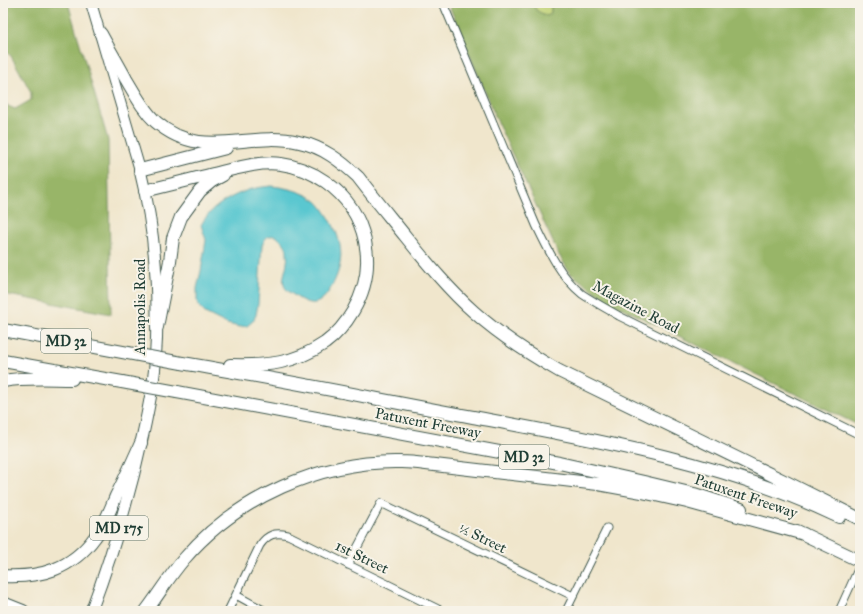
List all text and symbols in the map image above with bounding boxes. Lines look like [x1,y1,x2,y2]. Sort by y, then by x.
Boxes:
street label: Annapolis Road [131,258,149,356]
street label: Magazine Road [590,277,683,338]
road number: MD 32 [41,329,91,353]
street label: Patuxent Freeway [373,404,484,442]
road number: MD 32 [499,445,549,469]
street label: Patuxent Freeway [692,470,801,522]
road number: MD 175 [90,516,148,540]
street label: ½ Street [456,519,510,558]
street label: 1st Street [332,536,392,578]

